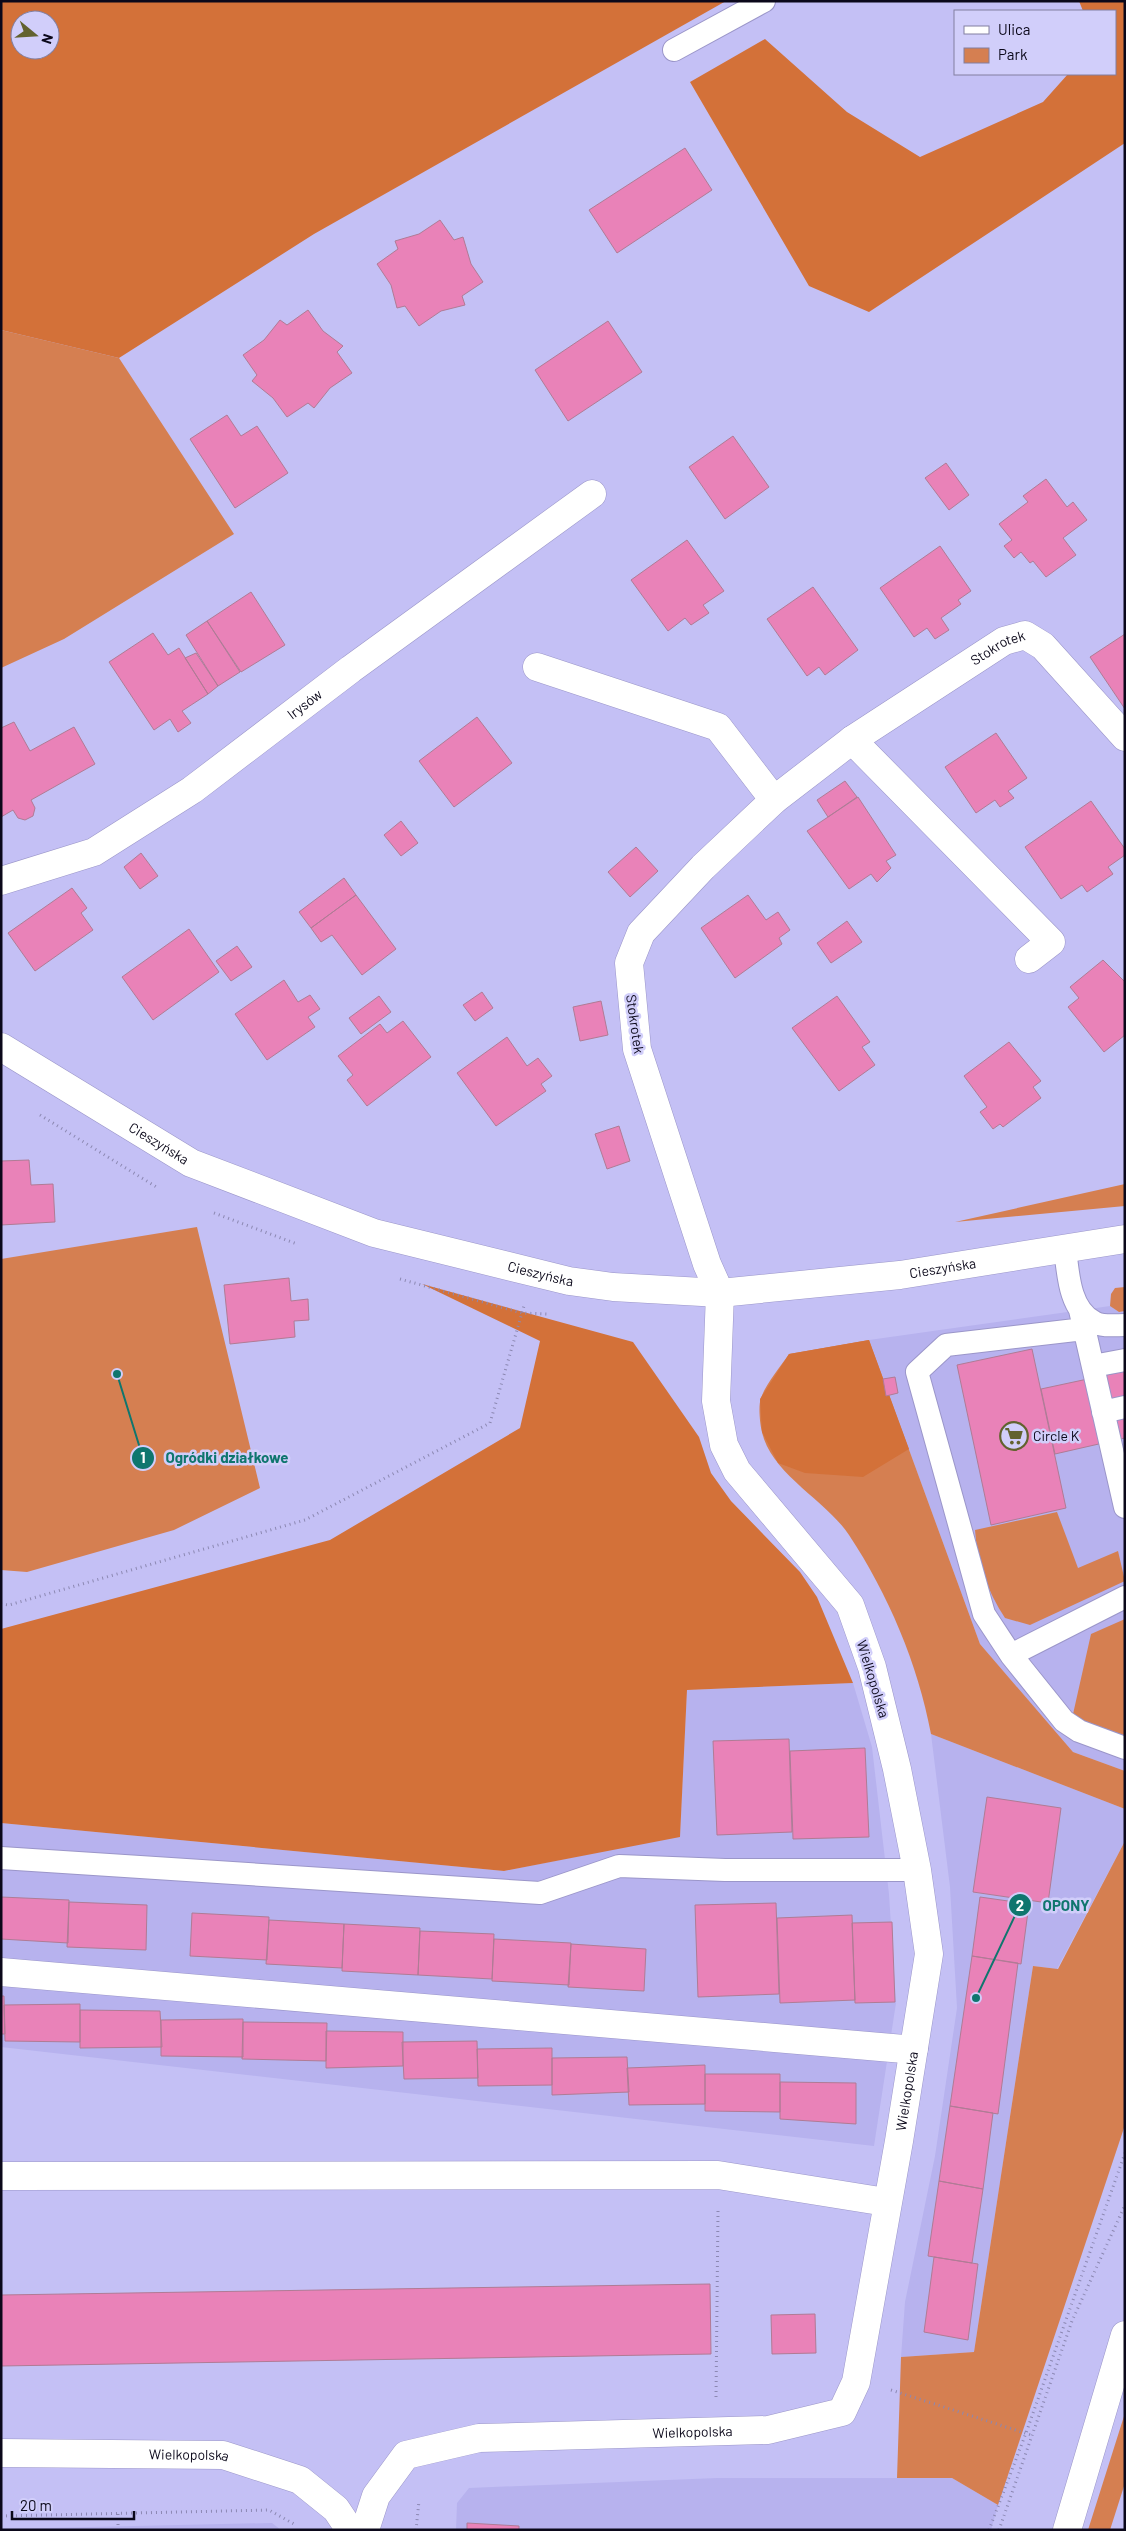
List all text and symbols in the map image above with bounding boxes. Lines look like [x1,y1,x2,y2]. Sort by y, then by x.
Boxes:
north arrow [10,10,60,60]
legend [954,10,1116,75]
text: Ulica [998,20,1030,38]
text: N [38,32,57,46]
text: Park [998,45,1028,63]
street label: Stokrotek [967,626,1027,669]
street label: Irysów [284,685,325,722]
street label: Stokrotek [623,993,648,1055]
street label: Cieszyńska [126,1118,192,1168]
street label: Cieszyńska [908,1254,977,1281]
street label: Cieszyńska [506,1257,574,1289]
supermarket icon: Circle K [999,1421,1029,1451]
place label: Circle K [1033,1427,1080,1444]
callout: Ogródki działkowe [130,1443,298,1473]
text: 1 [140,1448,146,1466]
text: Ogródki działkowe [166,1448,288,1466]
street label: Wielkopolska [854,1638,893,1720]
callout: OPONY [1007,1890,1099,1920]
text: 2 [1016,1896,1024,1914]
text: OPONY [1043,1896,1089,1914]
street label: Wielkopolska [892,2050,921,2132]
street label: Wielkopolska [652,2422,733,2441]
street label: Wielkopolska [149,2445,232,2465]
scale bar [12,2488,135,2520]
text: 20 m [20,2496,52,2514]

